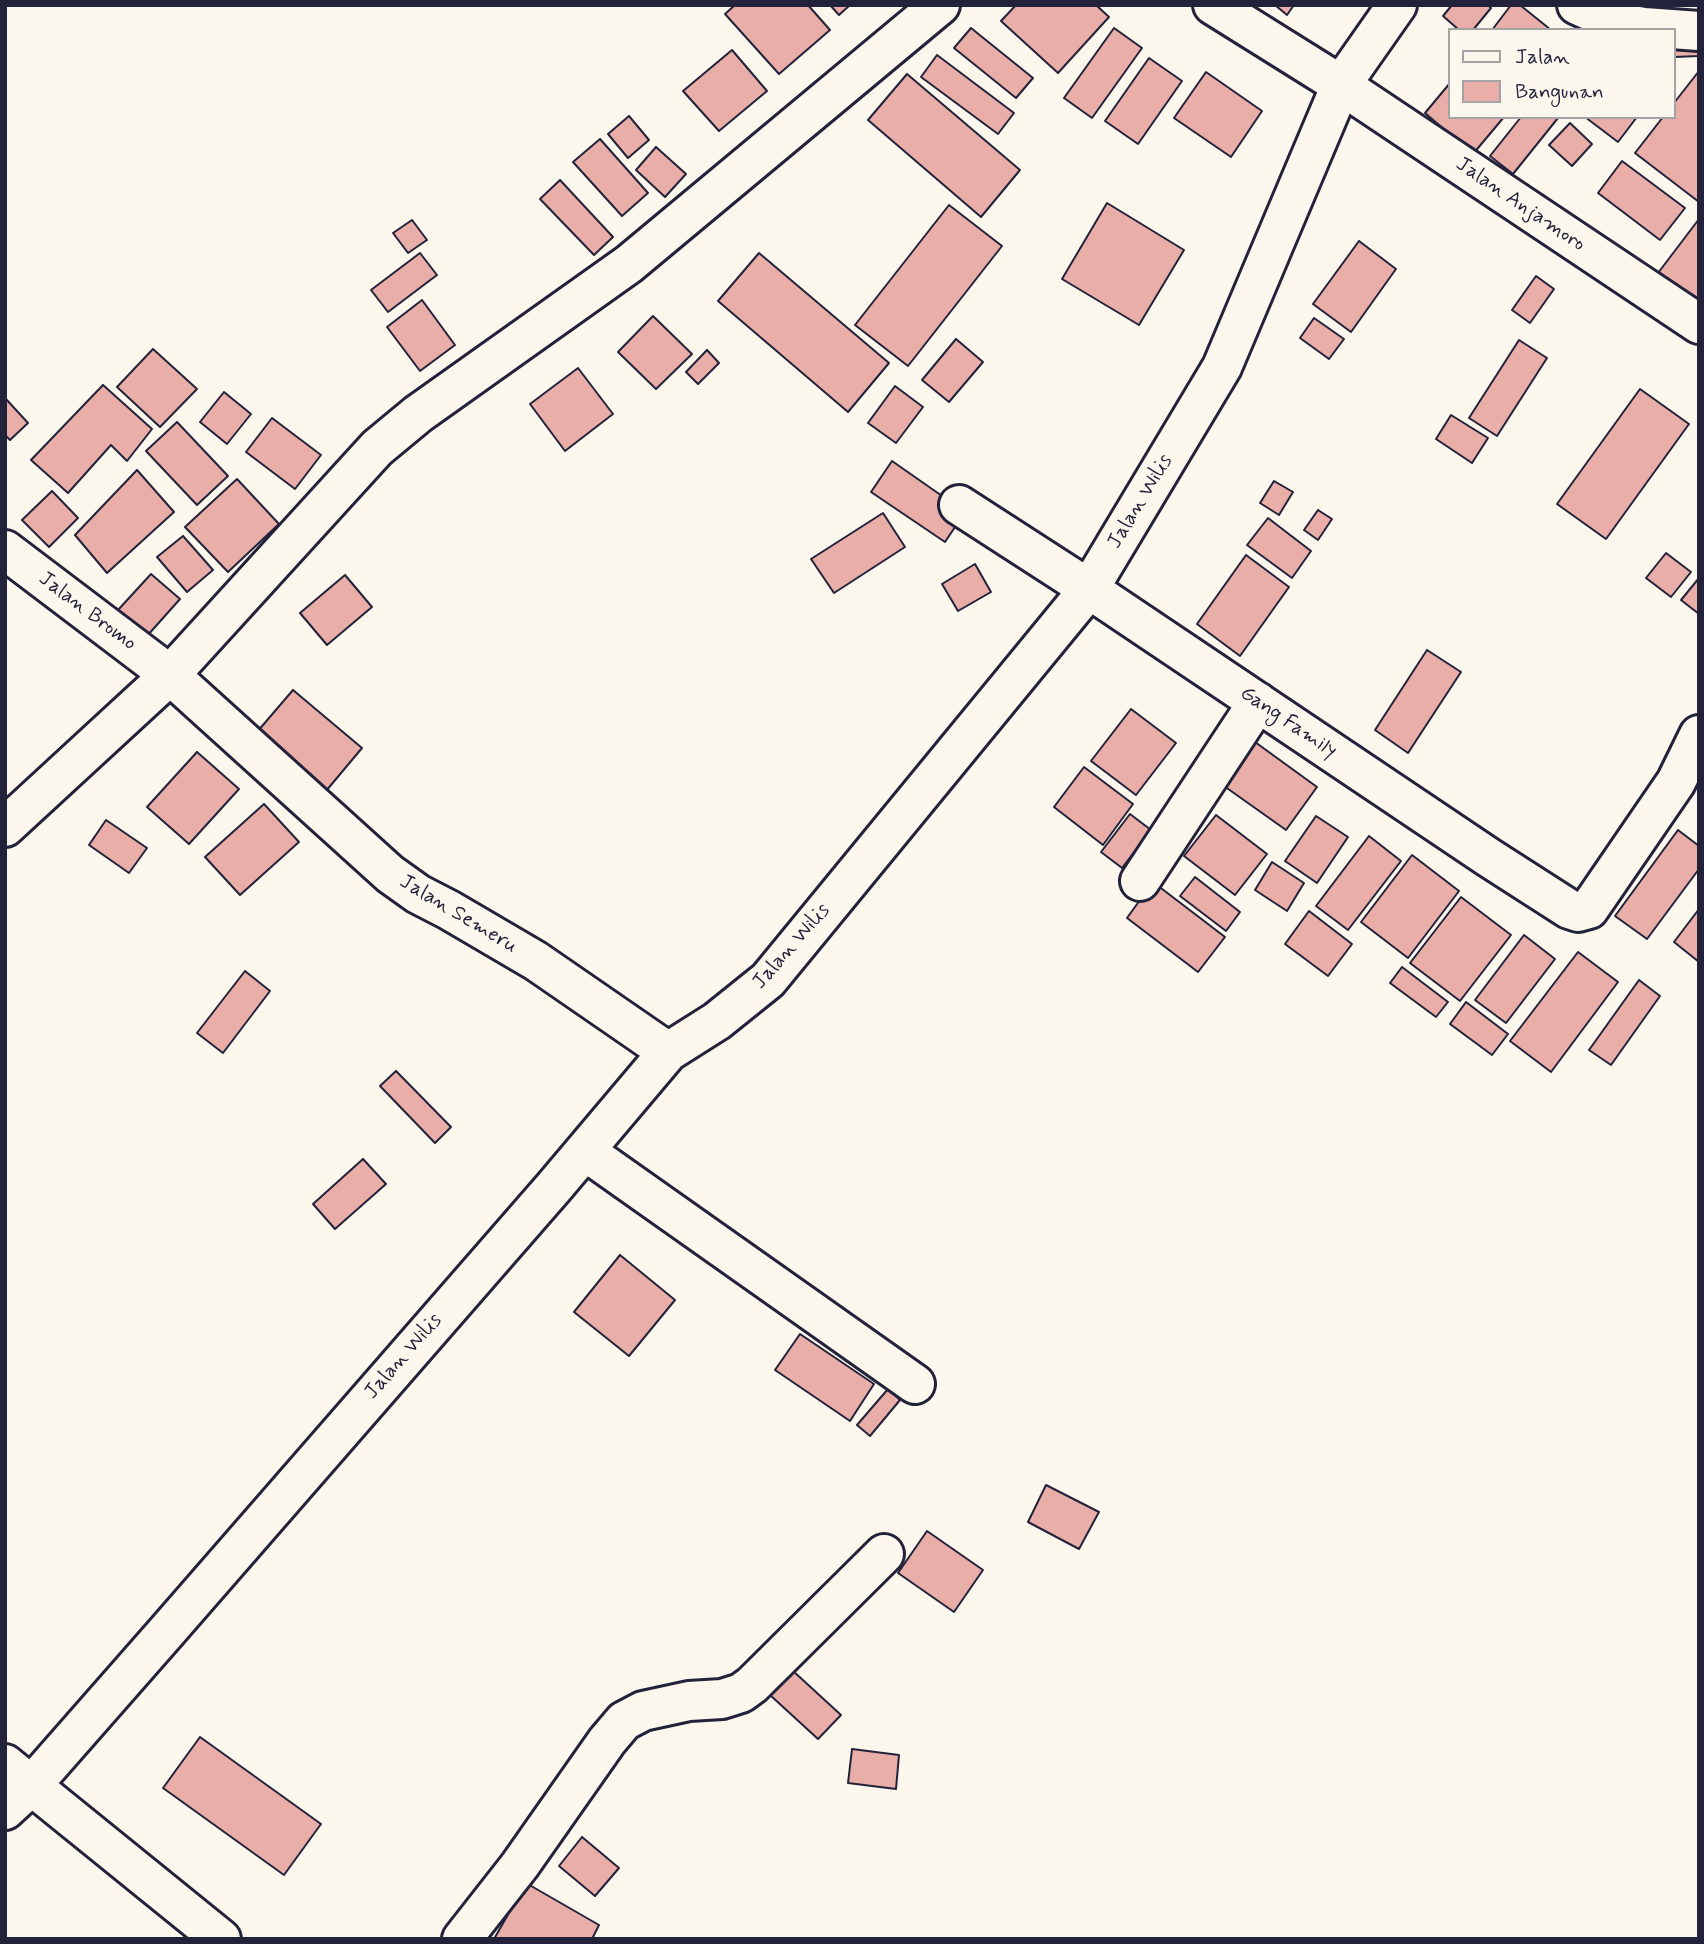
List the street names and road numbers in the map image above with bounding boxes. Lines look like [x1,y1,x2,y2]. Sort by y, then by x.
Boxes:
street label: Jalan Anjamoro [1450,152,1590,258]
street label: Jalan Wilis [1103,450,1179,554]
street label: Jalan Bromo [33,567,141,657]
street label: Gang Family [1235,681,1341,765]
street label: Jalan Semeru [395,870,521,960]
street label: Jalan Wilis [748,899,836,995]
street label: Jalan Wilis [360,1309,448,1405]

